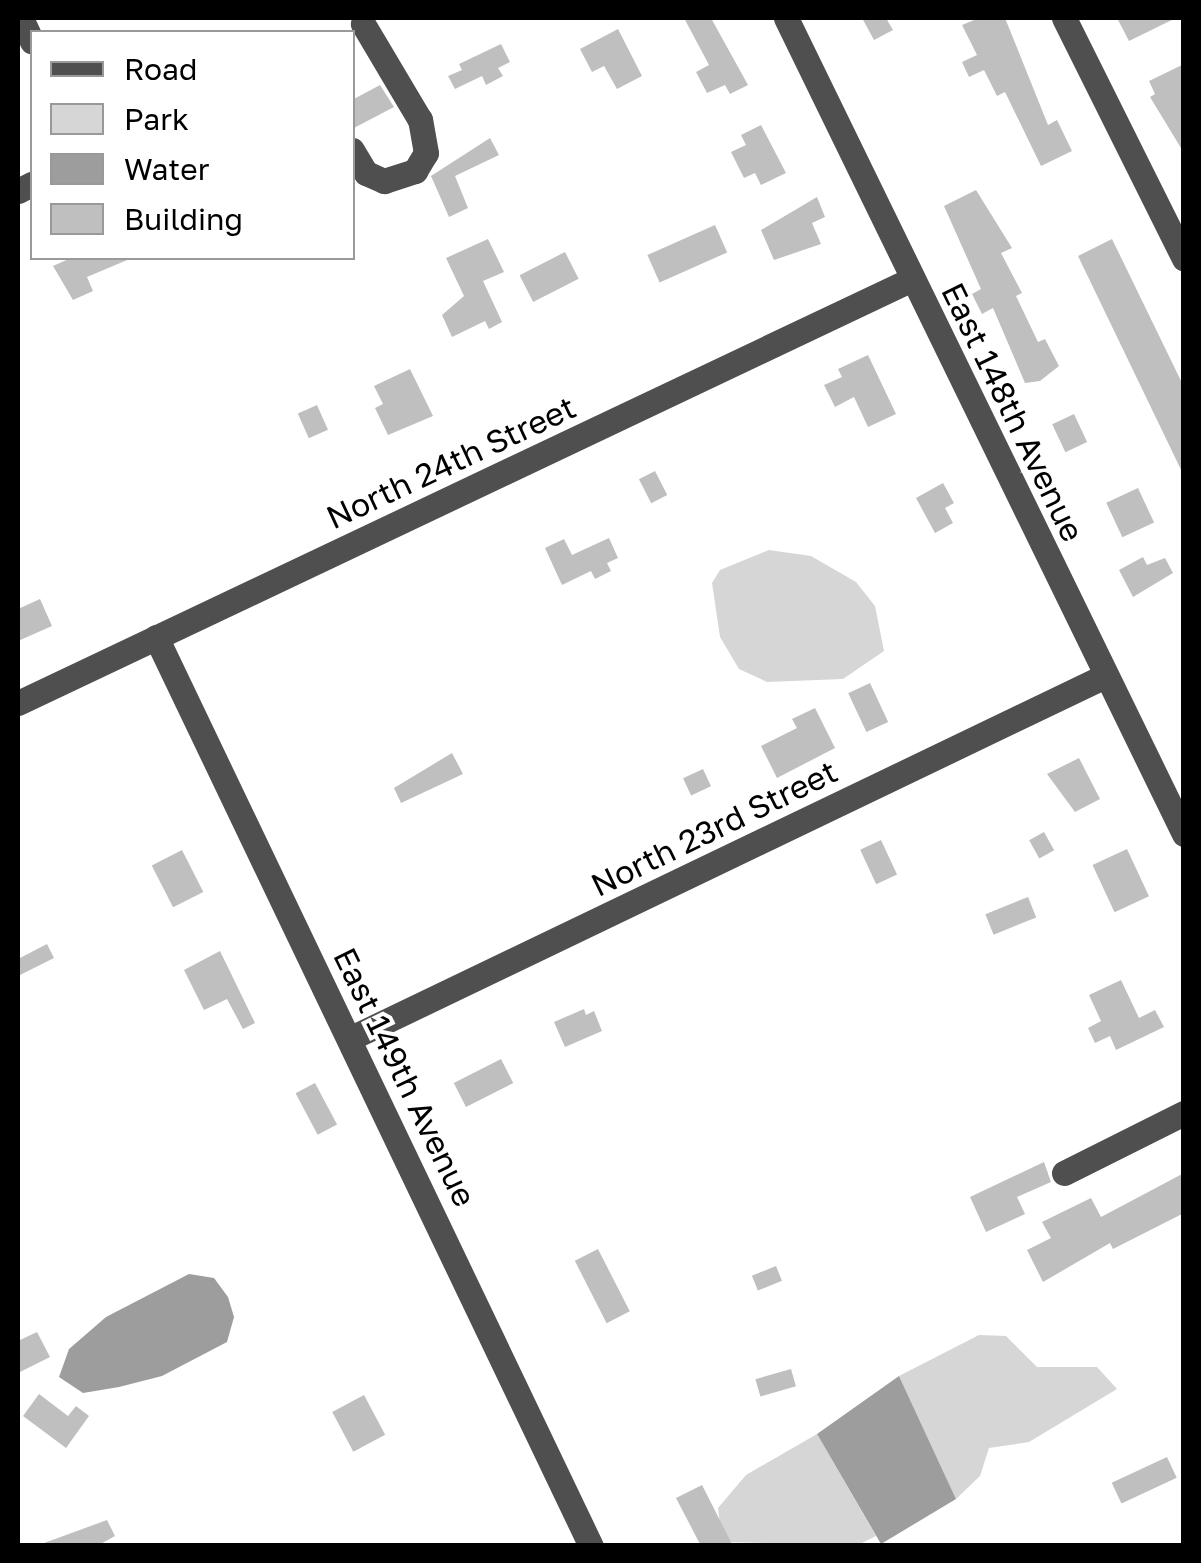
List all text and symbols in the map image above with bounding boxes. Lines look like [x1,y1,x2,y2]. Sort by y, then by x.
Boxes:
legend [30,30,355,260]
text: Road [124,51,198,87]
text: Park [124,101,189,137]
text: Water [124,151,209,187]
text: Building [124,201,243,237]
street label: East 148th Avenue [934,276,1092,548]
street label: North 24th Street [320,387,582,537]
street label: North 23rd Street [585,752,843,904]
street label: East 149th Avenue [326,941,484,1213]

